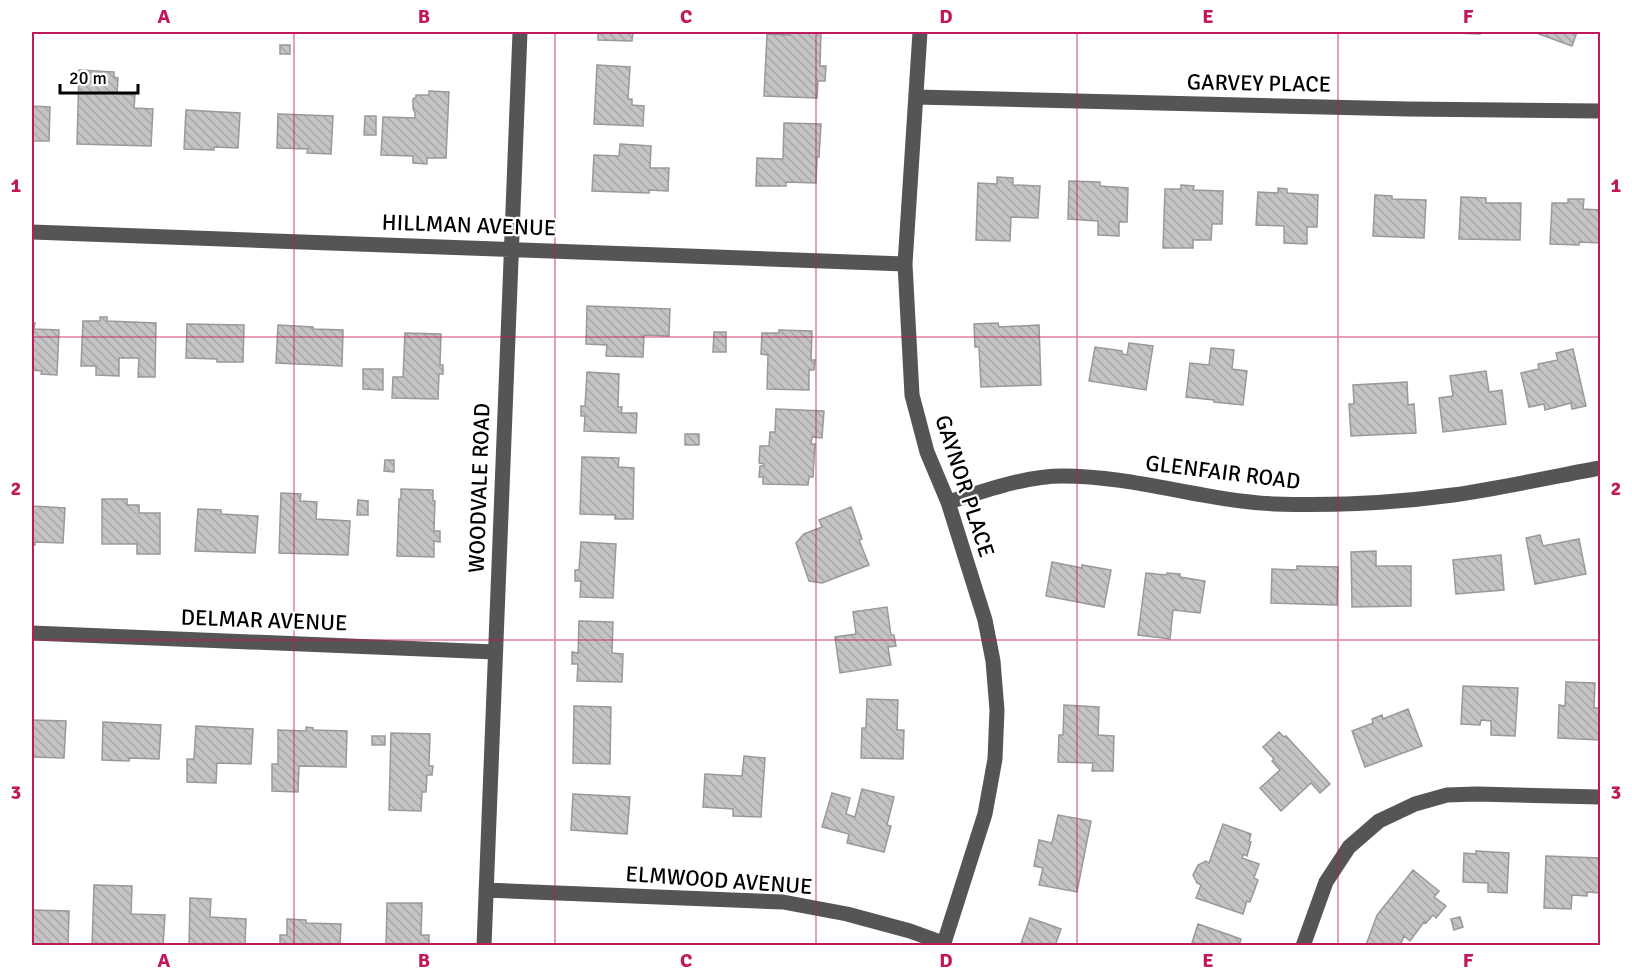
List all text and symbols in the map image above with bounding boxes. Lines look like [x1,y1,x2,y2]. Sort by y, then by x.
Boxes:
text: A [158,4,171,29]
text: B [418,4,430,29]
text: C [680,4,692,29]
text: D [939,4,953,29]
text: E [1202,4,1214,29]
text: F [1463,4,1474,29]
scale bar [60,57,138,95]
text: 20 m [69,67,107,89]
street label: GARVEY PLACE [1187,68,1331,98]
text: 1 [11,173,22,198]
text: 1 [1611,173,1622,198]
street label: HILLMAN AVENUE [381,208,557,242]
street label: WOODVALE ROAD [463,403,495,573]
street label: GAYNOR PLACE [929,412,1001,560]
street label: GLENFAIR ROAD [1144,449,1302,495]
text: 2 [11,476,21,501]
text: 2 [1611,476,1621,501]
street label: DELMAR AVENUE [180,604,348,636]
text: 3 [11,780,21,805]
text: 3 [1611,780,1621,805]
street label: ELMWOOD AVENUE [625,860,813,900]
text: A [158,948,171,973]
text: B [418,948,430,973]
text: C [680,948,692,973]
text: D [939,948,953,973]
text: E [1202,948,1214,973]
text: F [1463,948,1474,973]

